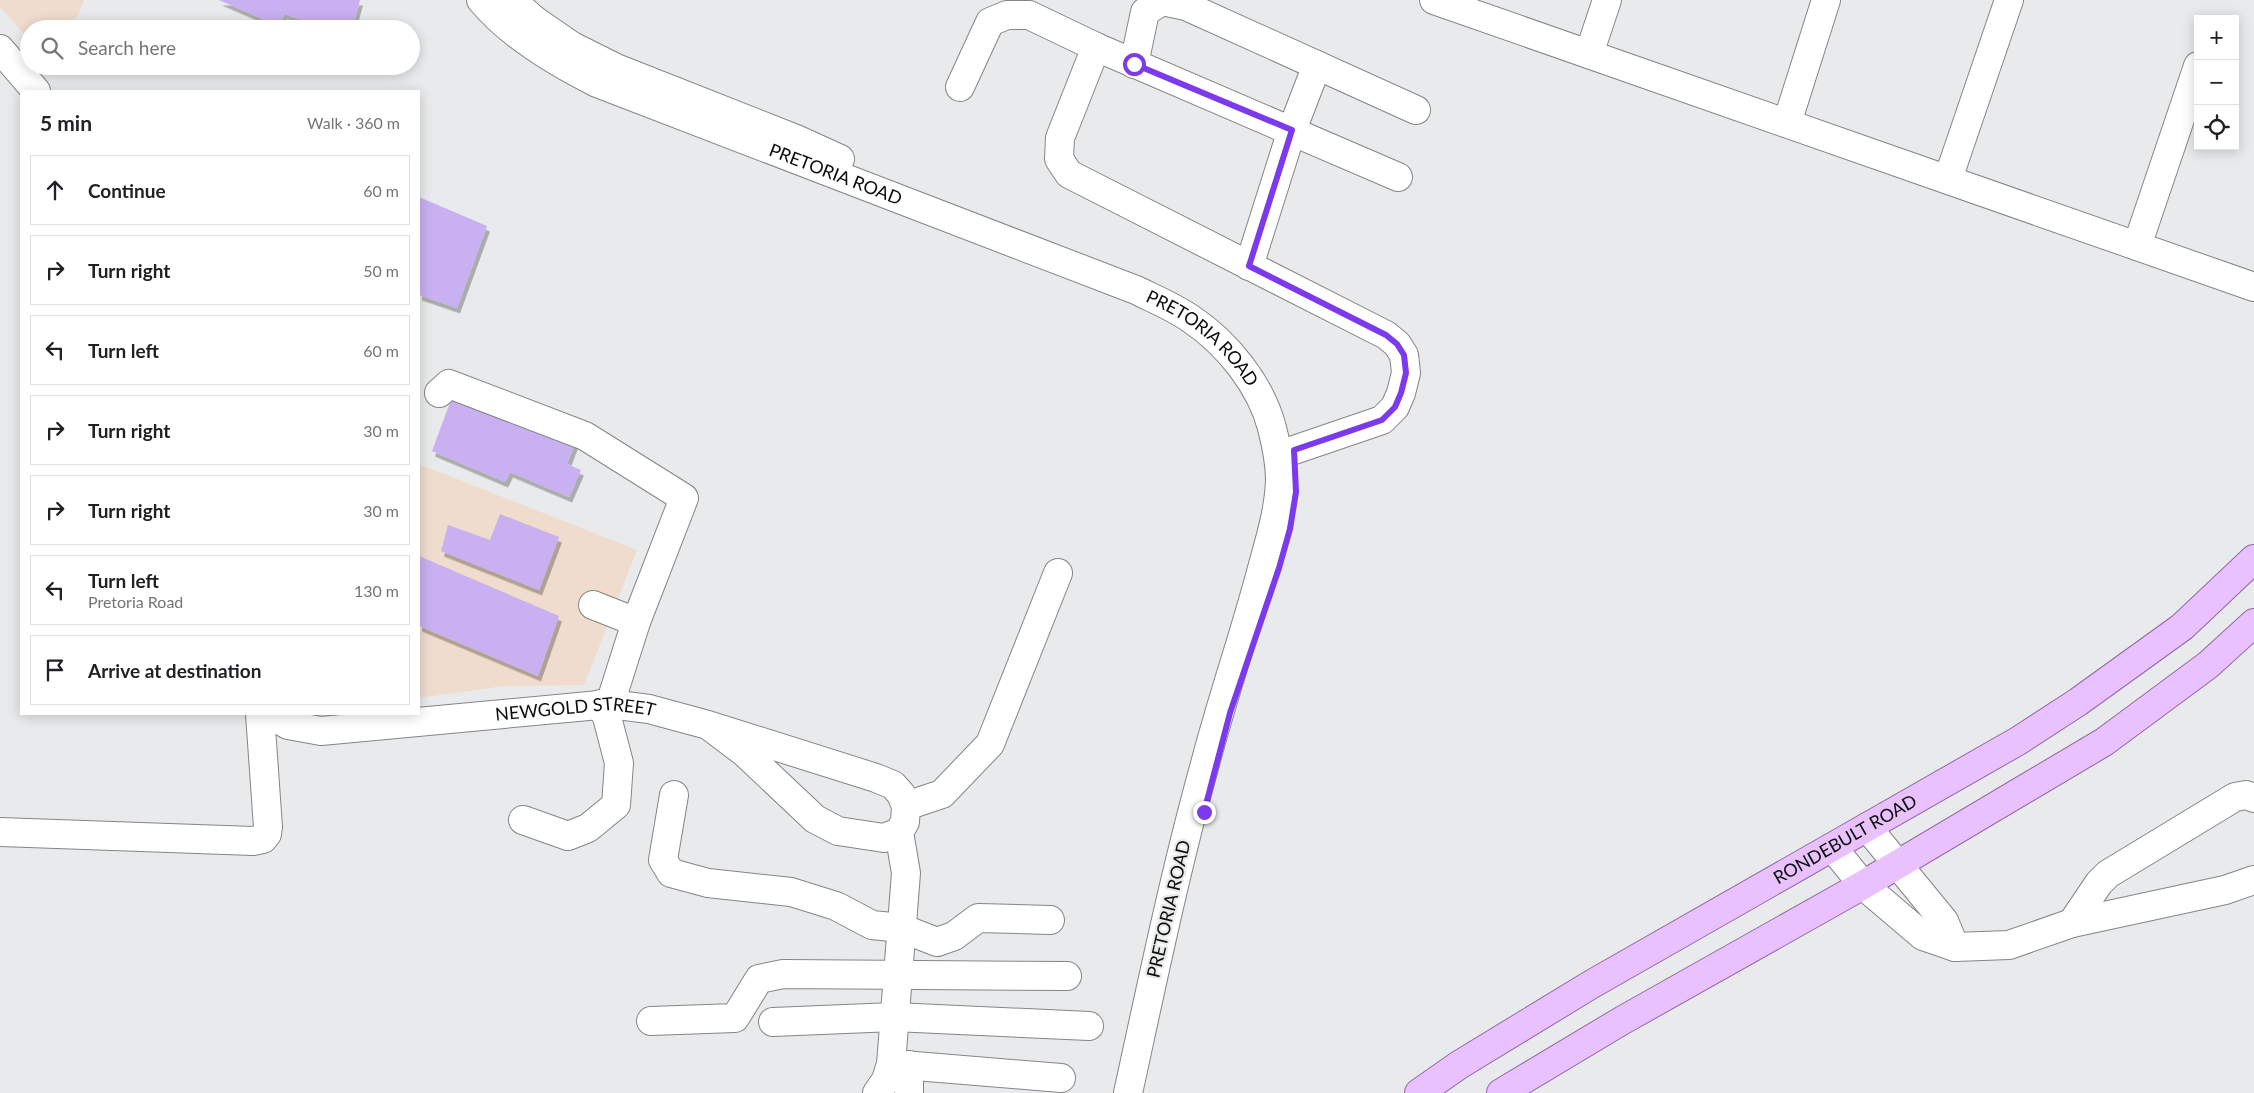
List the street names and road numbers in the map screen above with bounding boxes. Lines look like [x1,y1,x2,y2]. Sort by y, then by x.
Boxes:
street label: PRETORIA ROAD [766,138,905,209]
street label: PRETORIA ROAD [1143,285,1263,390]
street label: NEWGOLD STREET [494,692,659,725]
street label: RONDEBULT ROAD [1769,789,1920,888]
street label: PRETORIA ROAD [1141,838,1195,980]

